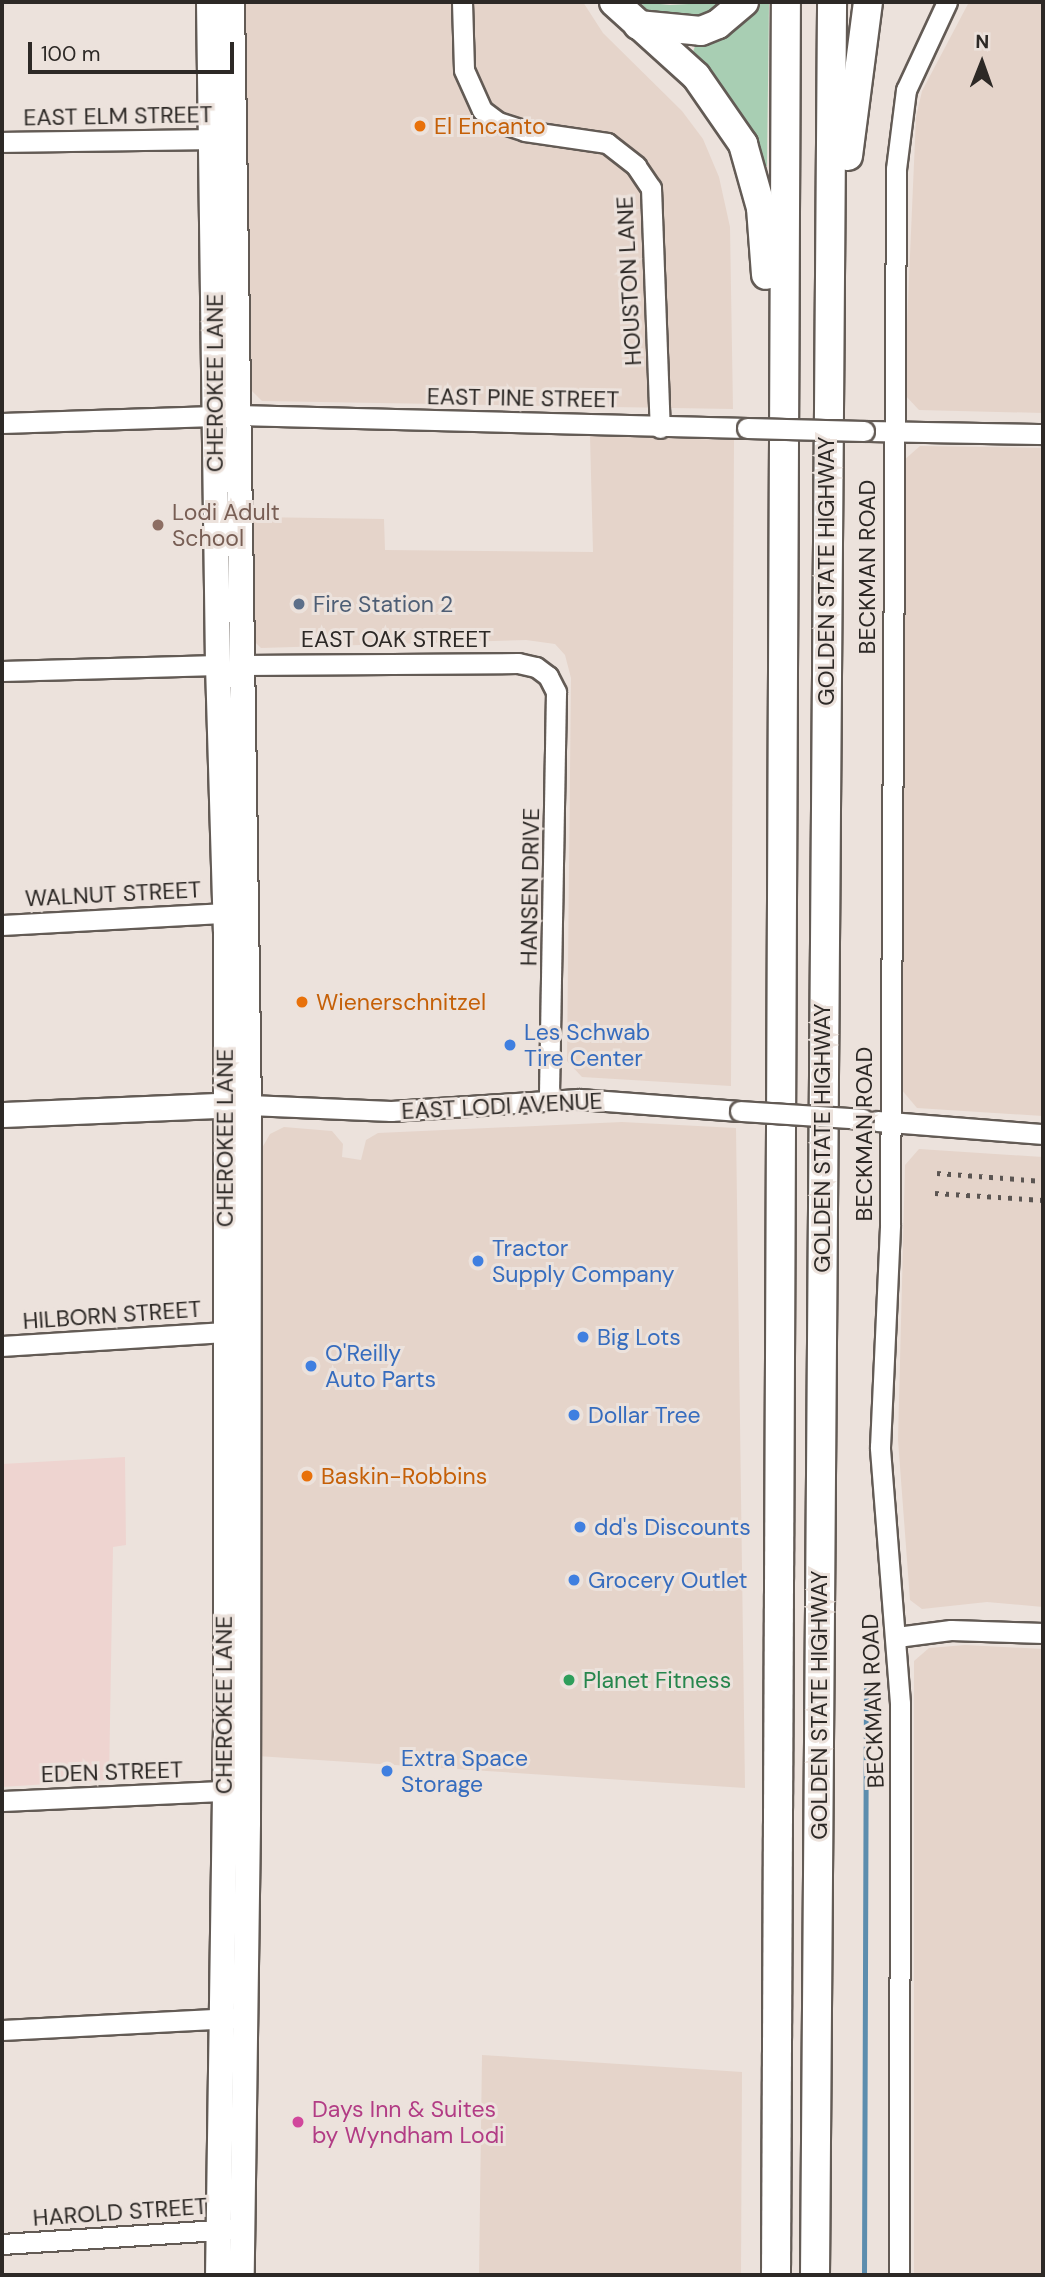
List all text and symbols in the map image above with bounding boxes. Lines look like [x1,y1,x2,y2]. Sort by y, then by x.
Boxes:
scale bar [32,28,238,72]
north arrow [947,28,1017,98]
text: N [975,29,990,54]
text: 100 m [41,40,101,68]
street label: EAST ELM STREET [23,101,213,131]
place label: El Encanto [434,112,546,140]
marker: El Encanto [412,118,428,134]
street label: HOUSTON LANE [611,196,647,366]
street label: CHEROKEE LANE [201,294,229,472]
street label: EAST PINE STREET [427,383,619,413]
street label: GOLDEN STATE HIGHWAY [812,436,840,706]
street label: BECKMAN ROAD [853,480,881,654]
place label: Lodi Adult School [172,498,280,552]
marker: Lodi Adult School [150,517,166,533]
place label: Fire Station 2 [313,590,453,618]
marker: Fire Station 2 [291,596,307,612]
street label: EAST OAK STREET [301,625,491,653]
street label: HANSEN DRIVE [515,808,545,966]
street label: WALNUT STREET [24,876,202,912]
place label: Wienerschnitzel [316,988,486,1016]
marker: Wienerschnitzel [294,994,310,1010]
street label: GOLDEN STATE HIGHWAY [808,1003,836,1273]
place label: Les Schwab Tire Center [524,1018,650,1072]
marker: Les Schwab Tire Center [502,1037,518,1053]
street label: BECKMAN ROAD [850,1047,878,1221]
street label: CHEROKEE LANE [211,1049,239,1227]
street label: EAST LODI AVENUE [401,1087,603,1125]
place label: Tractor Supply Company [492,1234,675,1288]
marker: Tractor Supply Company [470,1253,486,1269]
street label: HILBORN STREET [22,1295,202,1335]
place label: Big Lots [597,1323,681,1351]
marker: Big Lots [575,1329,591,1345]
place label: O'Reilly Auto Parts [325,1339,436,1393]
marker: O'Reilly Auto Parts [303,1358,319,1374]
place label: Dollar Tree [588,1401,701,1429]
marker: Dollar Tree [566,1407,582,1423]
place label: Baskin-Robbins [321,1462,487,1490]
marker: Baskin-Robbins [299,1468,315,1484]
place label: dd's Discounts [594,1513,751,1541]
marker: dd's Discounts [572,1519,588,1535]
place label: Grocery Outlet [588,1566,748,1594]
street label: GOLDEN STATE HIGHWAY [805,1570,833,1840]
marker: Grocery Outlet [566,1572,582,1588]
street label: BECKMAN ROAD [856,1613,890,1789]
street label: CHEROKEE LANE [210,1616,238,1794]
place label: Planet Fitness [583,1666,731,1694]
marker: Planet Fitness [561,1672,577,1688]
place label: Extra Space Storage [401,1744,528,1798]
street label: EDEN STREET [40,1756,184,1788]
marker: Extra Space Storage [379,1763,395,1779]
place label: Days Inn & Suites by Wyndham Lodi [312,2095,505,2149]
marker: Days Inn & Suites by Wyndham Lodi [290,2114,306,2130]
street label: HAROLD STREET [32,2192,208,2232]

